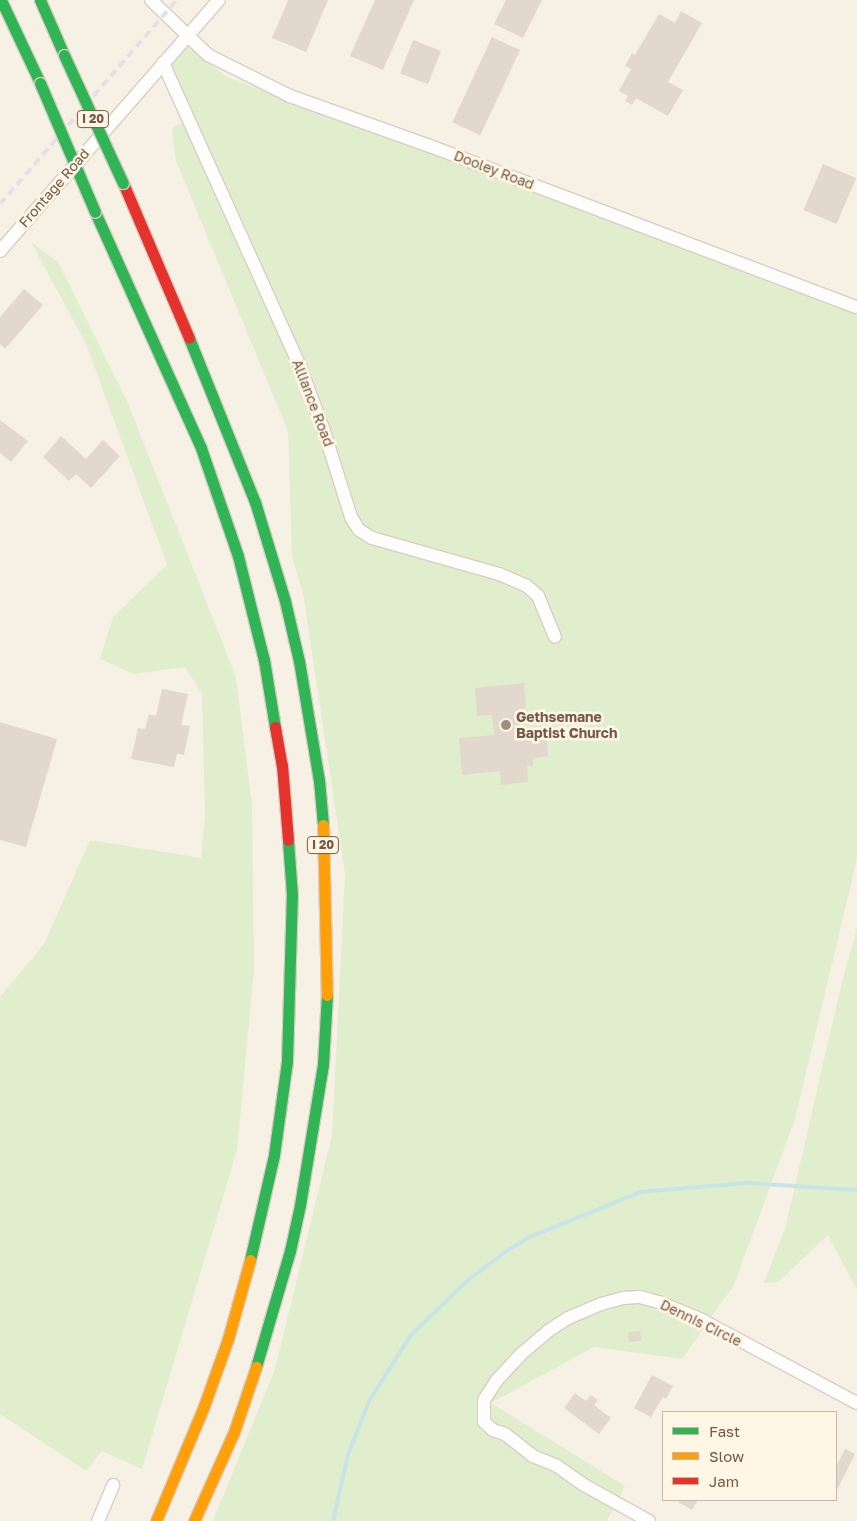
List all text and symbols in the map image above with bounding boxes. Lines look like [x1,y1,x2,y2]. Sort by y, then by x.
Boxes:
road number: I 20 [77,110,109,128]
street label: Frontage Road [15,145,93,231]
street label: Dooley Road [452,147,536,193]
street label: Alliance Road [289,357,337,449]
place label: Gethsemane Baptist Church [516,709,617,742]
marker: Gethsemane Baptist Church [500,719,512,731]
road number: I 20 [307,836,339,854]
street label: Dennis Circle [658,1296,744,1350]
legend [662,1411,837,1501]
text: Fast [709,1422,740,1440]
text: Slow [709,1447,744,1465]
text: Jam [709,1472,739,1490]

